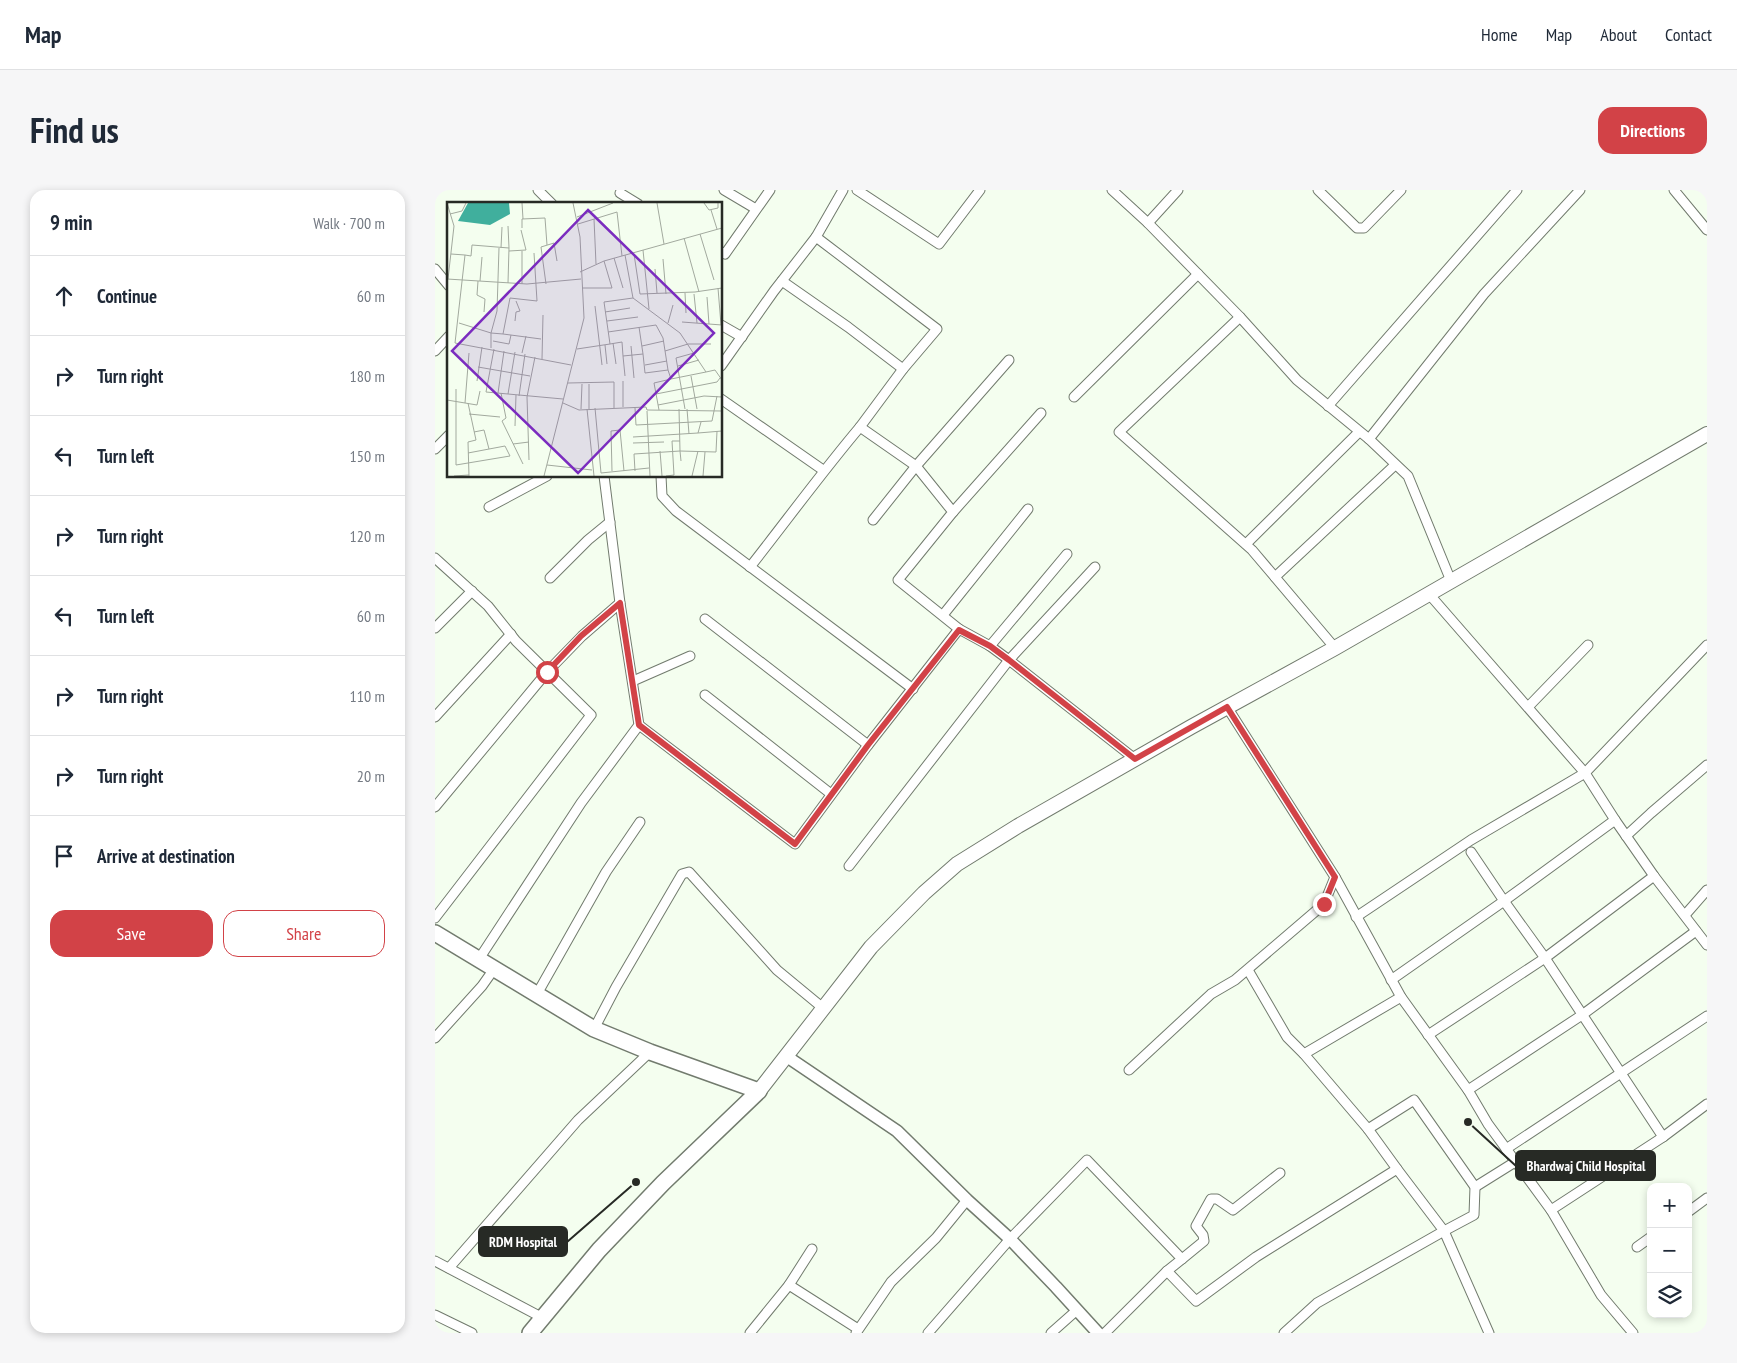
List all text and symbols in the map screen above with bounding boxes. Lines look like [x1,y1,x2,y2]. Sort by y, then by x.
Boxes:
text: Map [25,19,62,50]
text: Home [1481,23,1518,46]
text: Map [1546,23,1572,46]
text: About [1600,23,1637,46]
text: Contact [1665,23,1712,46]
text: Find us [30,107,119,153]
button: Directions [1598,107,1707,154]
inset map [447,202,723,478]
text: 9 min [50,209,92,236]
text: Walk · 700 m [313,213,385,233]
icon: ahead [50,282,78,310]
text: Continue [97,284,157,308]
text: 60 m [357,286,385,306]
icon: right [50,362,78,390]
text: Turn right [97,364,163,388]
text: 180 m [350,366,385,386]
icon: left [50,442,78,470]
text: Turn left [97,444,154,468]
text: 150 m [350,446,385,466]
icon: right [50,522,78,550]
text: Turn right [97,524,163,548]
text: 120 m [350,526,385,546]
icon: left [50,602,78,630]
text: Turn left [97,604,154,628]
text: 60 m [357,606,385,626]
route start [536,661,559,684]
icon: right [50,682,78,710]
text: Turn right [97,684,163,708]
text: 110 m [350,686,385,706]
icon: right [50,762,78,790]
text: Turn right [97,764,163,788]
text: 20 m [357,766,385,786]
icon: arrive [50,842,78,870]
text: Arrive at destination [97,844,235,868]
route end [1313,893,1336,916]
button: Save [50,910,213,957]
button: Share [223,910,385,957]
callout: Bhardwaj Child Hospital [1516,1151,1655,1180]
text: Bhardwaj Child Hospital [1527,1157,1646,1175]
map controls [1647,1183,1692,1318]
button: + [1647,1183,1692,1228]
callout: RDM Hospital [479,1227,567,1256]
button: − [1647,1228,1692,1273]
text: RDM Hospital [489,1233,558,1251]
button: layers [1647,1273,1692,1318]

